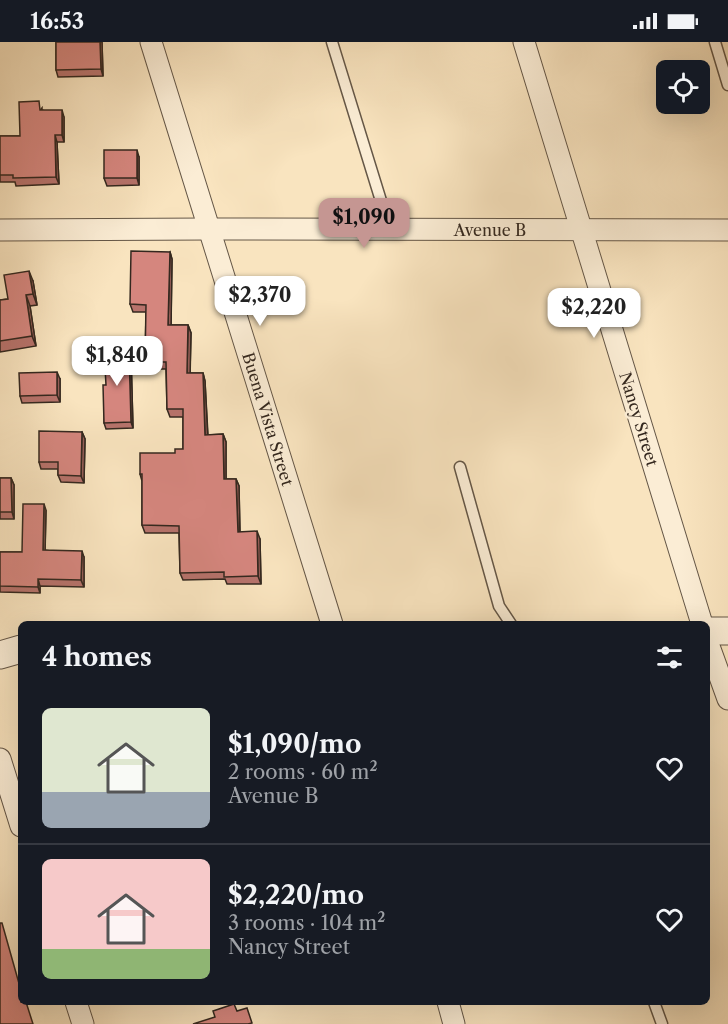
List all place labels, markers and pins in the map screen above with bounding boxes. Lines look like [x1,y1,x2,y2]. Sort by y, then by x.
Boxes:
pin: $1,090 [315,198,413,249]
pin: $2,370 [211,276,309,327]
pin: $2,220 [545,288,643,339]
pin: $1,840 [68,336,166,387]

